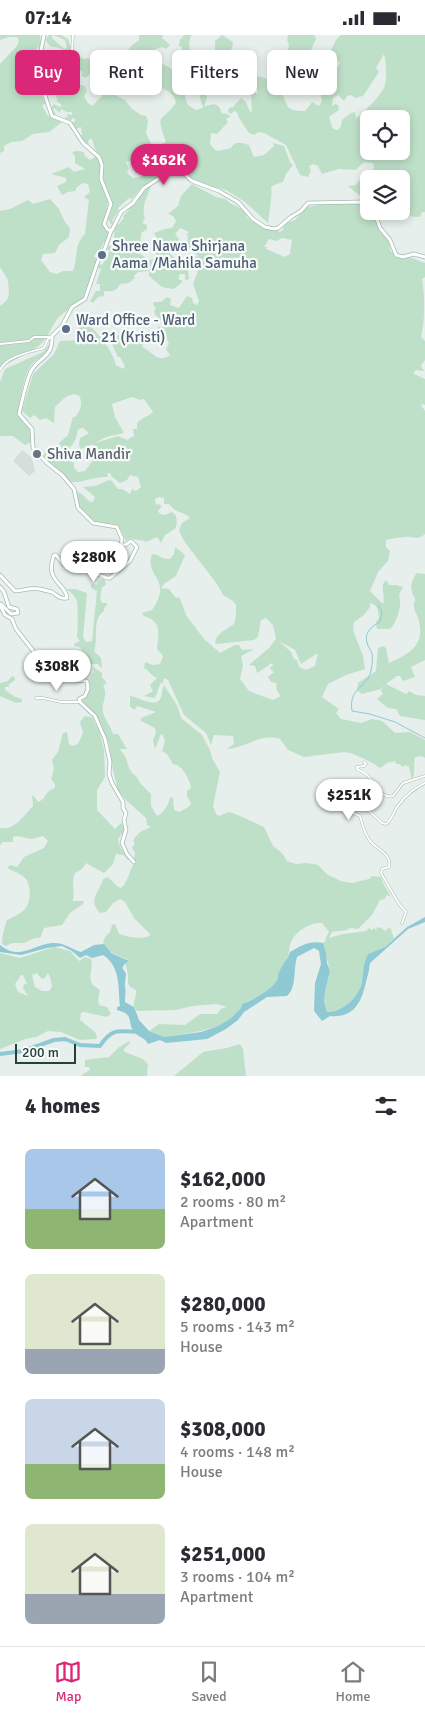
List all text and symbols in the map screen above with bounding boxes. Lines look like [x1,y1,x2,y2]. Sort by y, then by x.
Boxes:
text: 07:14 [25,6,72,30]
chip: Buy [15,50,80,95]
chip: Rent [90,50,162,95]
chip: Filters [172,50,257,95]
chip: New [267,50,337,95]
map controls [360,110,410,220]
button: locate [360,110,410,160]
pin: $162K [129,143,199,186]
text: $162K [142,150,186,170]
button: layers [360,170,410,220]
place label: Shree Nawa Shirjana Aama /Mahila Samuha [112,237,257,272]
marker: Shree Nawa Shirjana Aama /Mahila Samuha [96,249,108,261]
place label: Ward Office - Ward No. 21 (Kristi) [76,311,195,346]
marker: Ward Office - Ward No. 21 (Kristi) [60,323,72,335]
place label: Shiva Mandir [47,445,131,463]
marker: Shiva Mandir [31,448,43,460]
pin: $280K [59,541,129,583]
text: $280K [72,547,116,567]
pin: $308K [22,649,92,692]
text: $308K [35,656,79,676]
pin: $251K [314,779,384,821]
text: $251K [327,785,371,805]
scale bar [15,1041,76,1064]
text: 200 m [22,1044,59,1061]
icon: filters [372,1092,400,1120]
text: 4 homes [25,1093,100,1119]
text: $162,000 [180,1166,266,1192]
icon: home [65,1169,125,1229]
text: 2 rooms · 80 m² [180,1192,286,1212]
text: Apartment [180,1212,253,1232]
text: $280,000 [180,1291,266,1317]
icon: home [65,1294,125,1354]
text: 5 rooms · 143 m² [180,1317,295,1337]
text: House [180,1337,223,1357]
text: $308,000 [180,1416,266,1442]
icon: home [65,1419,125,1479]
text: 4 rooms · 148 m² [180,1442,295,1462]
text: House [180,1462,223,1482]
text: $251,000 [180,1541,266,1567]
icon: home [65,1544,125,1604]
text: 3 rooms · 104 m² [180,1567,295,1587]
text: Apartment [180,1587,253,1607]
tab: Map [54,1658,82,1705]
tab: Saved [191,1658,227,1705]
tab: Home [336,1658,371,1705]

